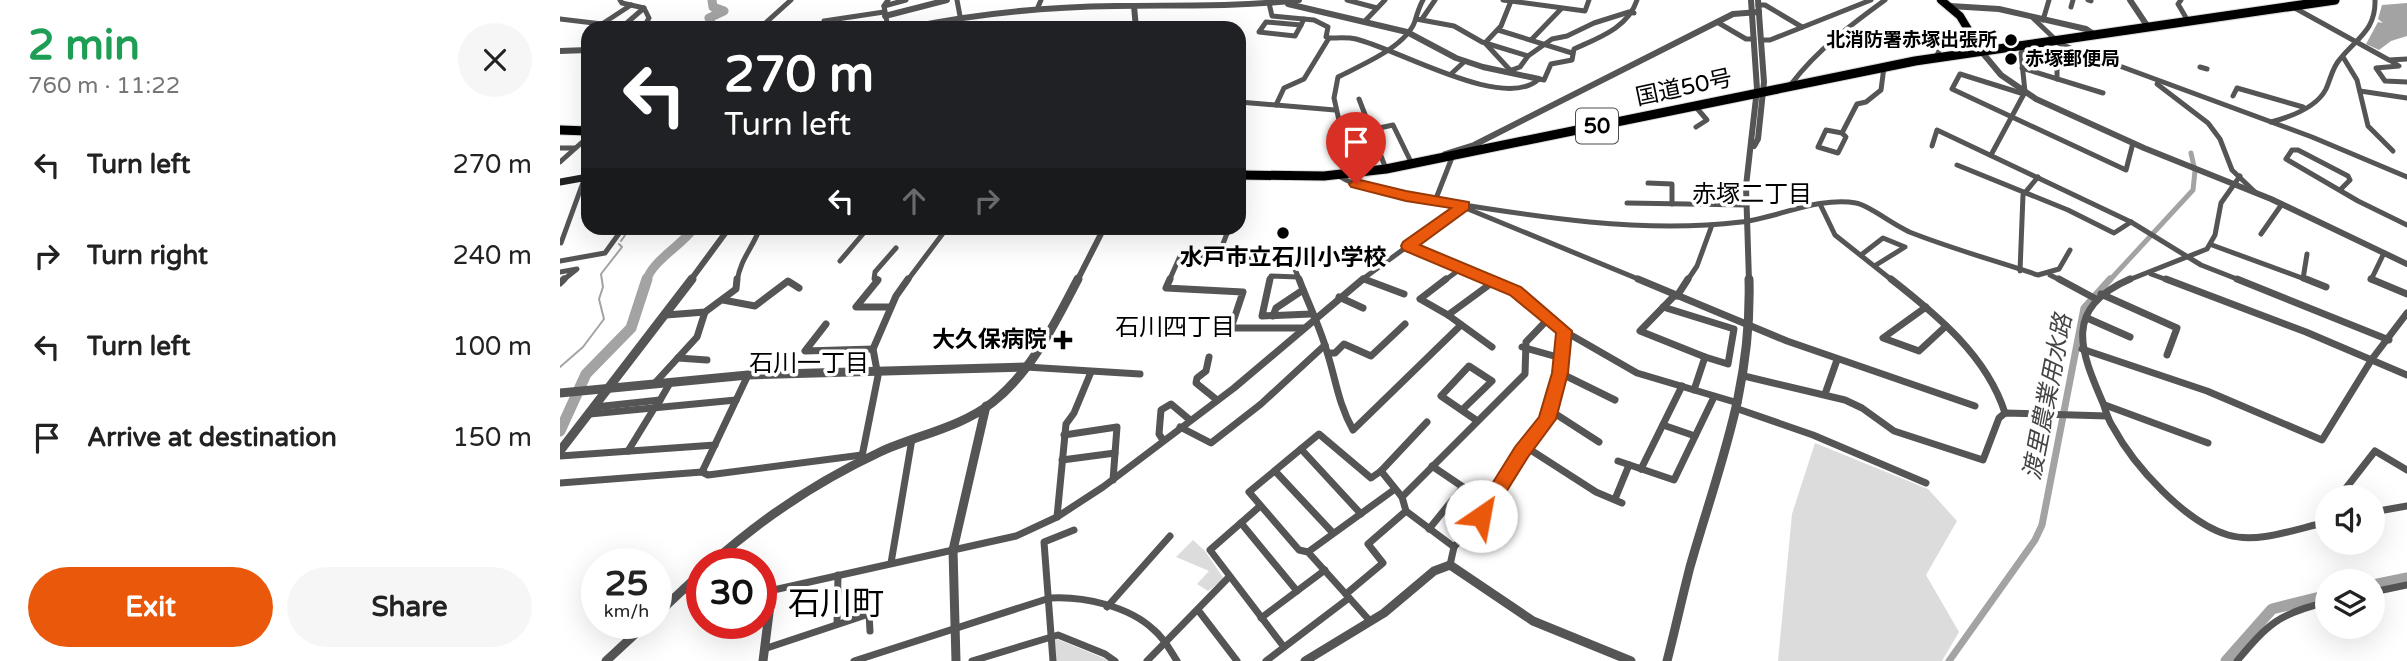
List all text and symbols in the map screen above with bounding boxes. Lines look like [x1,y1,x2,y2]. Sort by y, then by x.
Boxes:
text: 2 min [28,20,140,71]
button: close [458,23,532,97]
place label: 北消防署赤塚出張所 [1826,29,1997,51]
marker: 北消防署赤塚出張所 [2003,32,2019,48]
text: 270 m [724,46,874,105]
place label: 赤塚郵便局 [2025,48,2120,70]
icon: left [609,49,700,140]
marker: 赤塚郵便局 [2003,51,2019,67]
street label: 国道50号 [1633,64,1735,112]
text: 760 m · 11:22 [28,72,180,100]
text: Turn left [724,106,851,144]
road number: 50 [1576,108,1618,144]
pin [1326,112,1386,184]
icon: arrive [1337,123,1375,161]
icon: left [28,146,66,184]
text: Turn left [87,149,190,180]
text: 270 m [452,149,532,180]
district label: 赤塚二丁目 [1692,180,1812,209]
icon: left [822,182,860,220]
icon: ahead [895,182,933,220]
icon: right [968,182,1006,220]
marker: 水戸市立石川小学校 [1275,225,1291,241]
icon: right [28,237,66,275]
text: Turn right [87,240,208,271]
text: 240 m [452,240,532,271]
place label: 水戸市立石川小学校 [1180,244,1387,272]
water label: 渡里農業用水路 [2018,310,2079,482]
district label: 石川四丁目 [1115,313,1235,342]
place label: 大久保病院 [932,326,1047,354]
icon: left [28,328,66,366]
marker: 大久保病院 [1053,330,1073,350]
text: Turn left [87,331,190,362]
text: 100 m [452,331,532,362]
district label: 石川一丁目 [749,349,869,378]
icon: arrive [28,419,66,457]
text: Arrive at destination [87,422,337,453]
text: 150 m [452,422,532,453]
position arrow [1444,479,1518,553]
map controls [2315,485,2385,639]
button: sound [2315,485,2385,555]
speed limit sign: 30 [686,548,777,639]
text: 25 [605,563,648,605]
button: Exit [28,567,273,647]
button: Share [287,567,532,647]
button: layers [2315,569,2385,639]
district label: 石川町 [788,585,884,623]
text: km/h [604,600,649,622]

